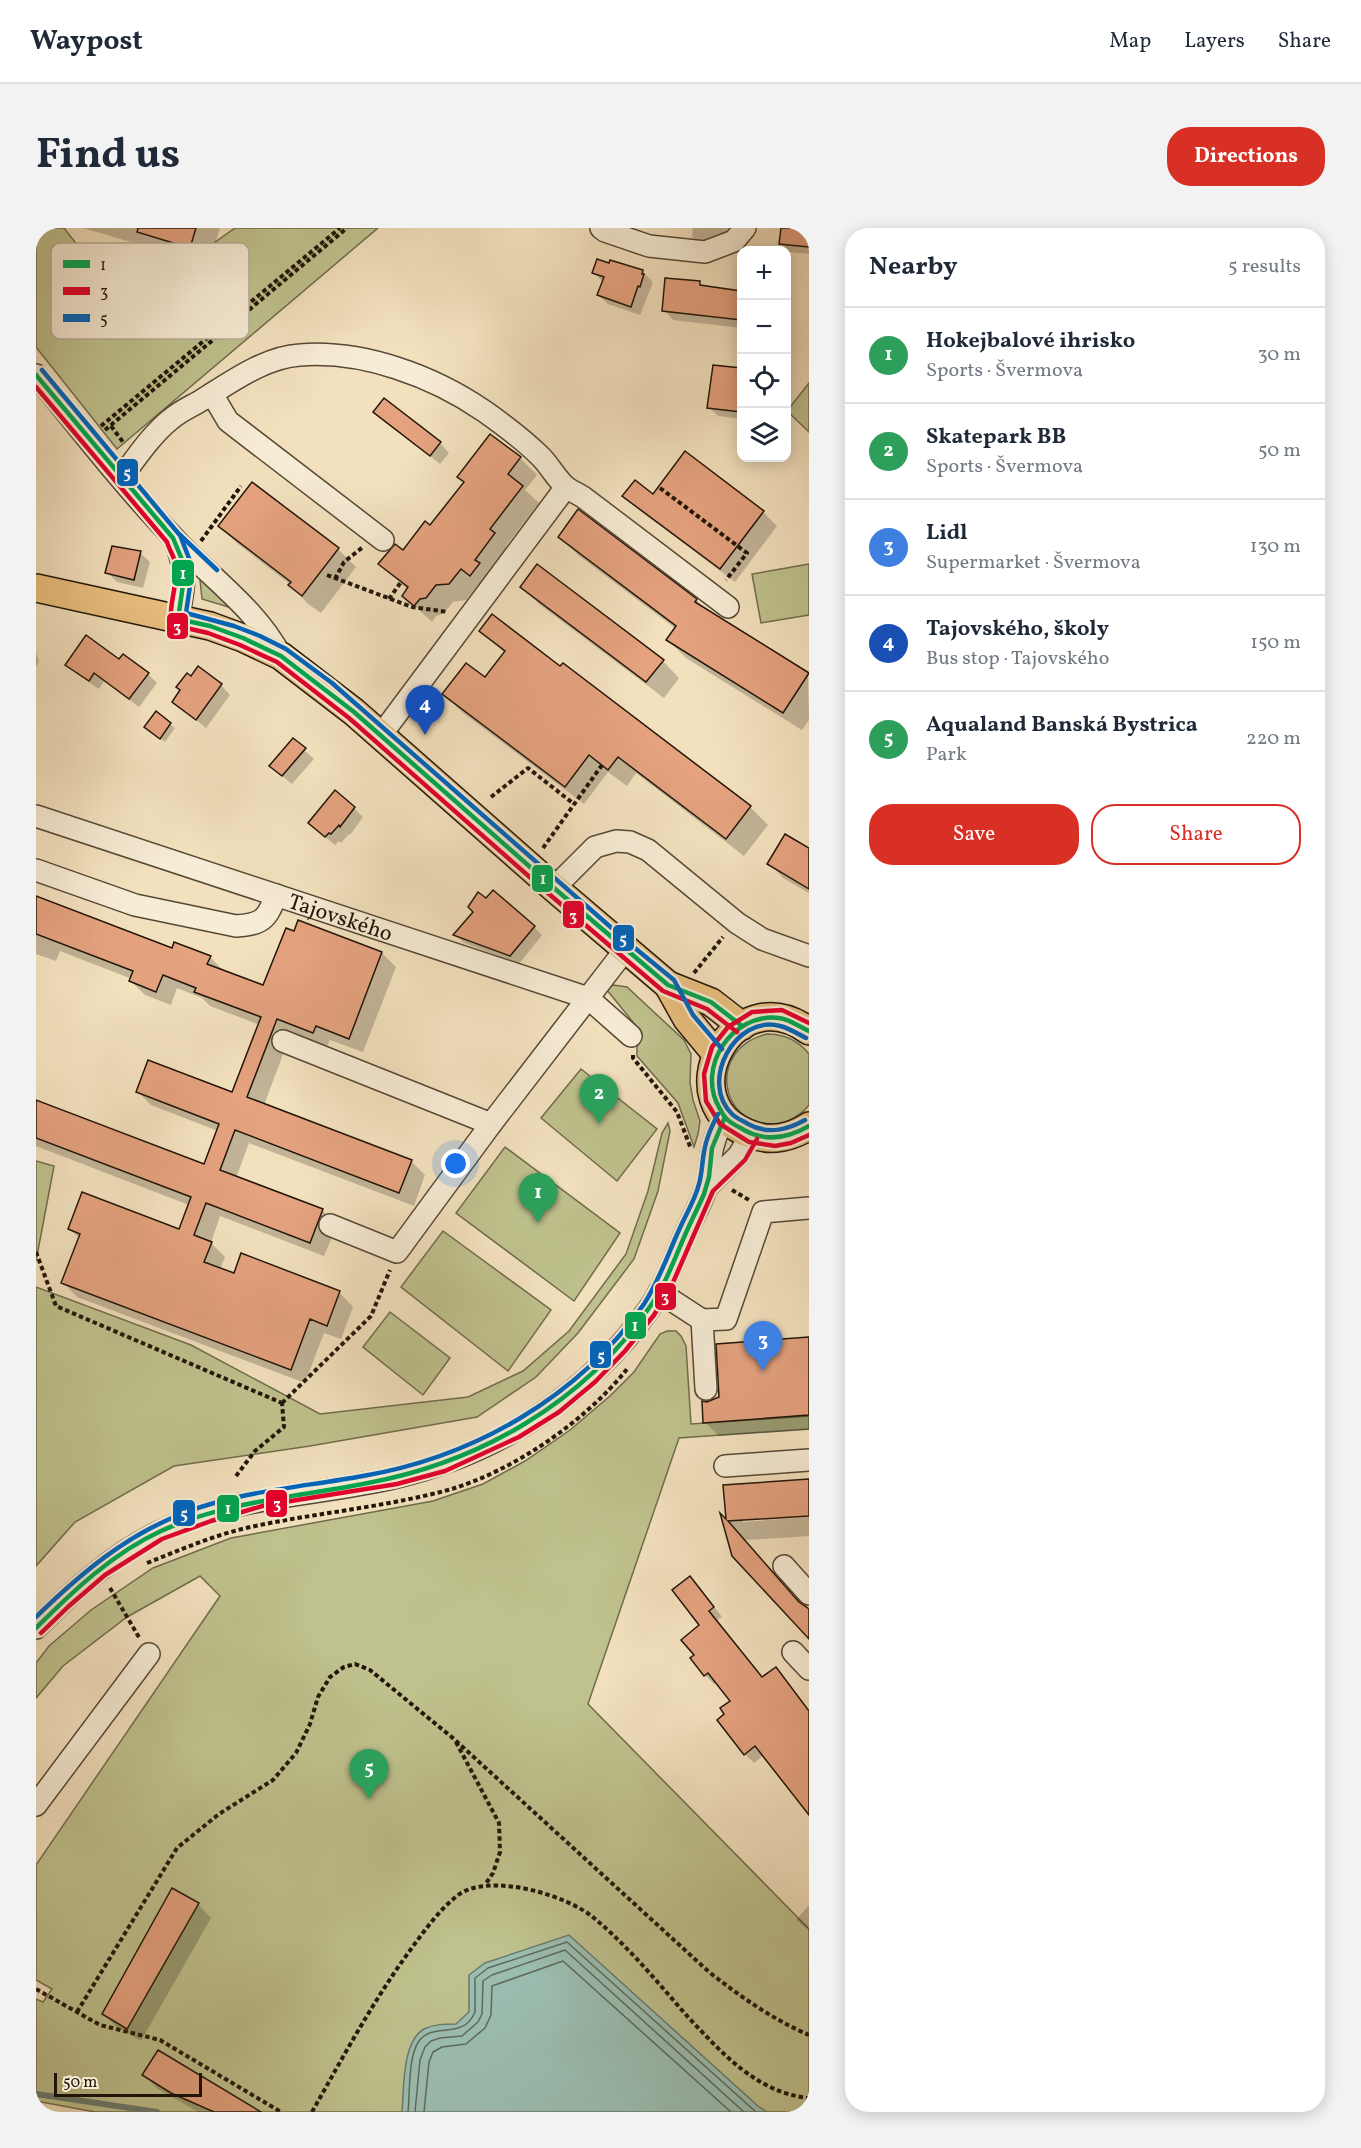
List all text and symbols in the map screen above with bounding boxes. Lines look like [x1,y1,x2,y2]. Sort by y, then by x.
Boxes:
text: Waypost [30,22,143,61]
text: Map [1109,27,1151,56]
text: Layers [1184,27,1245,56]
text: Share [1278,27,1331,56]
text: Find us [36,127,180,186]
button: Directions [1167,127,1325,186]
legend [51,243,249,339]
map controls [737,246,791,462]
button: + [737,246,791,300]
text: Nearby [869,249,958,285]
text: 5 results [1228,253,1301,281]
text: 1 [100,255,106,277]
text: 3 [100,282,108,304]
button: − [737,300,791,354]
text: 5 [100,309,108,331]
text: Hokejbalové ihrisko [926,326,1135,357]
text: 1 [884,341,893,369]
text: 30 m [1257,341,1301,369]
button: locate [737,354,791,408]
text: Sports · Švermova [926,357,1083,385]
button: layers [737,408,791,462]
text: Skatepark BB [926,422,1066,453]
text: 2 [883,437,894,465]
text: 50 m [1258,437,1301,465]
text: Sports · Švermova [926,453,1083,481]
line badge: 5 [116,458,139,487]
text: 5 [123,463,131,485]
text: Lidl [926,518,968,549]
text: 3 [883,533,894,561]
text: 130 m [1250,533,1301,561]
text: Supermarket · Švermova [926,549,1141,577]
line badge: 1 [171,559,195,587]
text: 1 [180,564,186,586]
line badge: 3 [166,612,189,640]
text: Tajovského, školy [926,614,1109,645]
text: 3 [173,617,181,639]
text: 4 [882,629,895,657]
text: 150 m [1250,629,1301,657]
text: Bus stop · Tajovského [926,645,1109,673]
pin: 4 [406,686,444,735]
text: Aqualand Banská Bystrica [926,710,1198,741]
text: 5 [884,725,893,753]
text: 220 m [1246,725,1301,753]
text: Park [926,741,967,769]
button: Save [869,804,1079,865]
button: Share [1091,804,1301,865]
line badge: 1 [531,864,554,893]
text: 1 [540,869,546,891]
street label: Tajovského [284,887,396,951]
line badge: 3 [562,900,585,929]
text: 3 [569,906,577,928]
line badge: 5 [612,924,635,952]
text: 5 [619,929,627,951]
pin: 2 [580,1074,618,1124]
your location [441,1149,470,1178]
pin: 1 [518,1174,558,1223]
line badge: 3 [654,1282,677,1311]
text: 3 [661,1287,669,1309]
line badge: 1 [624,1311,647,1340]
text: 1 [632,1316,638,1338]
pin: 3 [744,1322,782,1371]
line badge: 5 [589,1340,612,1369]
text: 5 [597,1346,605,1368]
line badge: 3 [265,1489,288,1518]
line badge: 1 [216,1494,240,1523]
text: 3 [273,1494,281,1516]
line badge: 5 [172,1499,196,1527]
text: 1 [225,1499,231,1521]
text: 5 [180,1504,188,1526]
pin: 5 [350,1750,388,1799]
scale bar [54,2070,202,2098]
text: 50 m [63,2072,97,2094]

